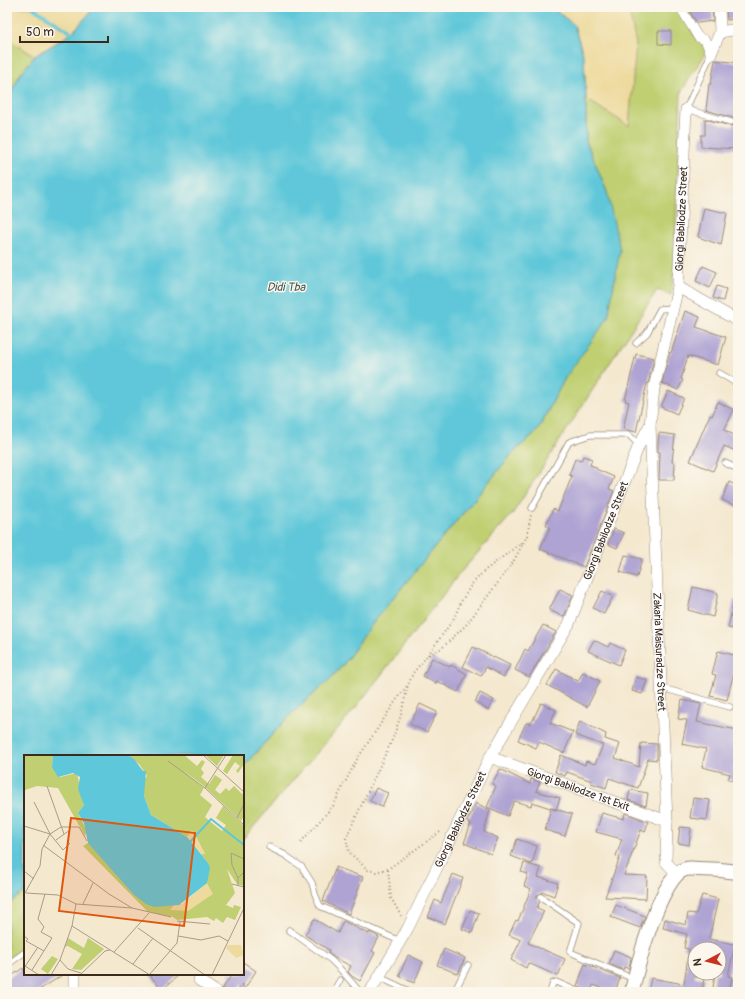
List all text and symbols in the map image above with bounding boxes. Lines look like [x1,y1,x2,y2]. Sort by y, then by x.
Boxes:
scale bar [20,18,108,44]
text: 50 m [26,25,54,40]
street label: Giorgi Babilodze Street [673,166,690,272]
water label: Didi Tba [267,280,307,295]
street label: Giorgi Babilodze Street [581,479,631,582]
street label: Zakaria Maisuradze Street [650,592,668,712]
inset map [24,755,244,975]
street label: Giorgi Babilodze 1st Exit [525,765,632,814]
street label: Giorgi Babilodze Street [432,769,489,870]
north arrow [687,941,727,981]
text: N [691,957,704,967]

